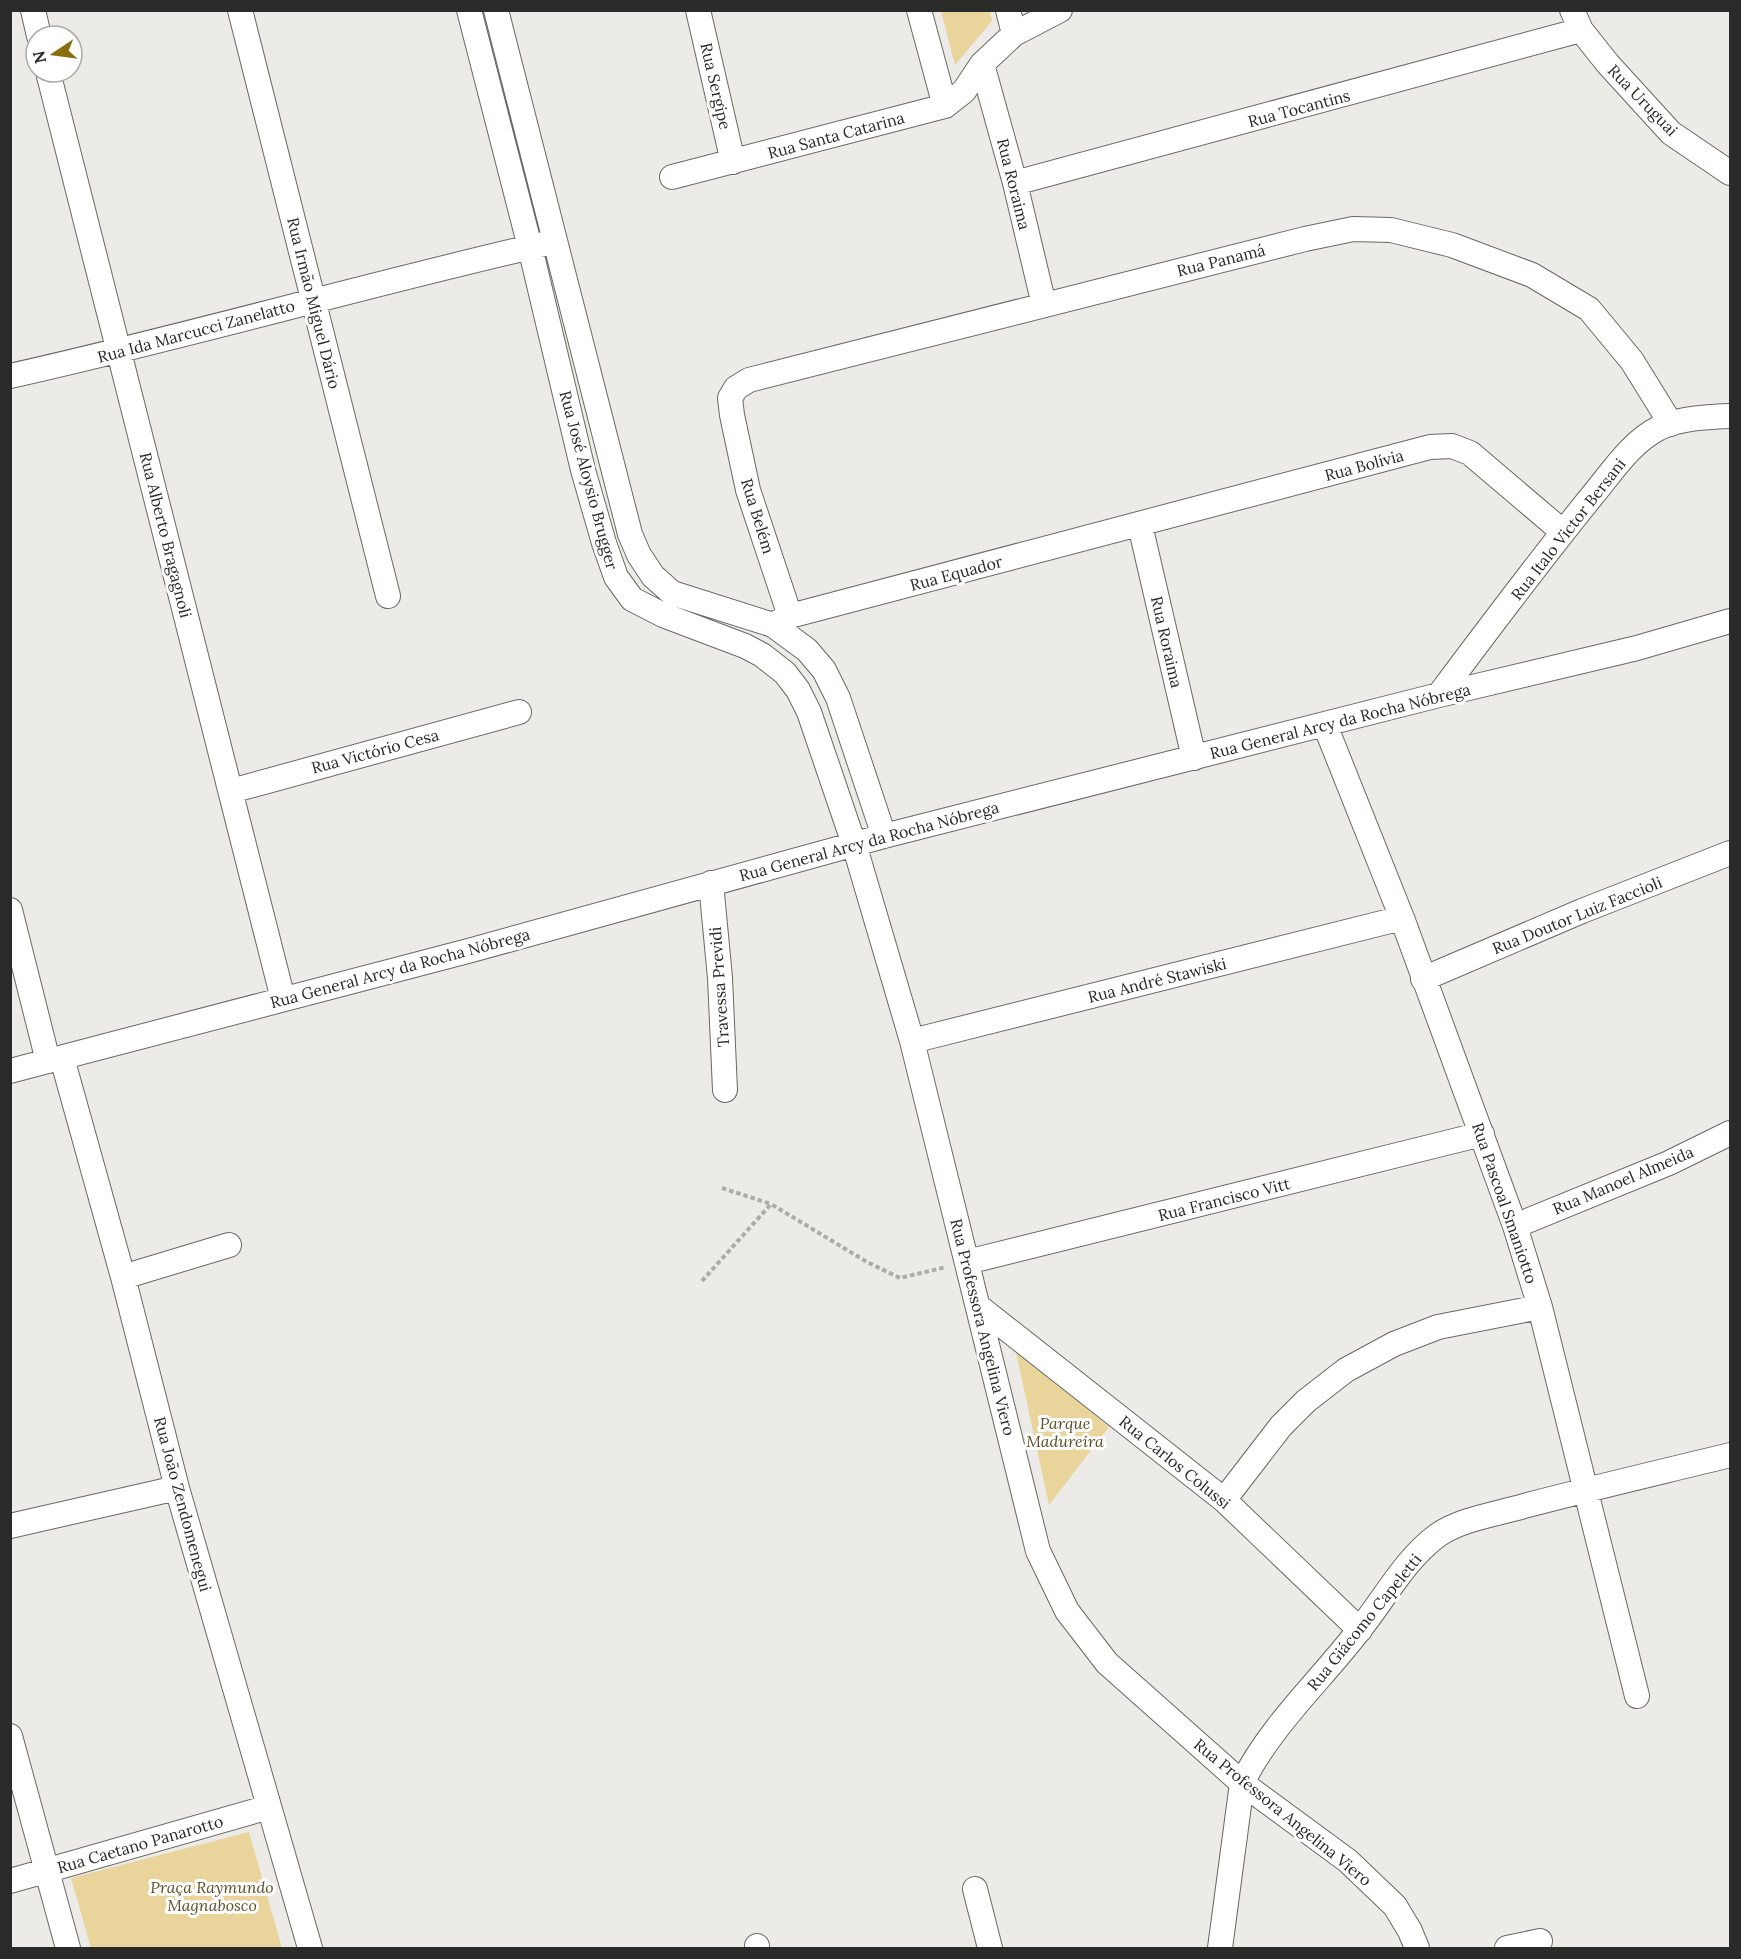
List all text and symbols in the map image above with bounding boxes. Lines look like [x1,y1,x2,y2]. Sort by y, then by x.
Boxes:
north arrow [24,24,84,84]
street label: Rua Sergipe [696,41,736,132]
text: N [28,49,51,66]
street label: Rua Uruguai [1604,60,1682,140]
street label: Rua Tocantins [1246,85,1352,131]
street label: Rua Santa Catarina [765,107,907,163]
street label: Rua Roraima [993,136,1035,232]
street label: Rua Irmão Miguel Dário [283,215,345,391]
street label: Rua Panamá [1175,239,1267,281]
street label: Rua Ida Marcucci Zanelatto [95,295,297,367]
street label: Rua José Aloysio Brugger [555,388,623,572]
street label: Rua Bolívia [1322,445,1406,485]
street label: Rua Alberto Bragagnoli [136,450,196,620]
street label: Rua Italo Victor Bersani [1506,454,1630,604]
street label: Rua Belém [737,476,779,556]
street label: Rua Equador [908,551,1004,595]
street label: Rua Roraima [1147,594,1187,690]
street label: Rua General Arcy da Rocha Nóbrega [1208,679,1472,763]
street label: Rua Victório Cesa [309,724,441,778]
street label: Rua General Arcy da Rocha Nóbrega [737,797,1001,885]
street label: Rua Doutor Luiz Faccioli [1489,872,1665,958]
street label: Rua General Arcy da Rocha Nóbrega [268,924,532,1012]
street label: Travessa Previdi [705,926,733,1048]
street label: Rua André Stawiski [1086,953,1228,1007]
street label: Rua Pascoal Smaniotto [1468,1120,1542,1286]
street label: Rua Manoel Almeida [1550,1141,1696,1219]
street label: Rua Francisco Vitt [1156,1173,1293,1225]
street label: Rua Professora Angelina Viero [946,1216,1020,1438]
street label: Rua Carlos Colussi [1115,1411,1235,1513]
park label: Parque Madureira [1026,1413,1104,1451]
street label: Rua João Zendomenegui [150,1414,216,1594]
street label: Rua Giácomo Capeletti [1303,1550,1425,1694]
street label: Rua Professora Angelina Viero [1190,1734,1376,1890]
street label: Rua Caetano Panarotto [55,1811,225,1877]
park label: Praça Raymundo Magnabosco [150,1877,274,1915]

